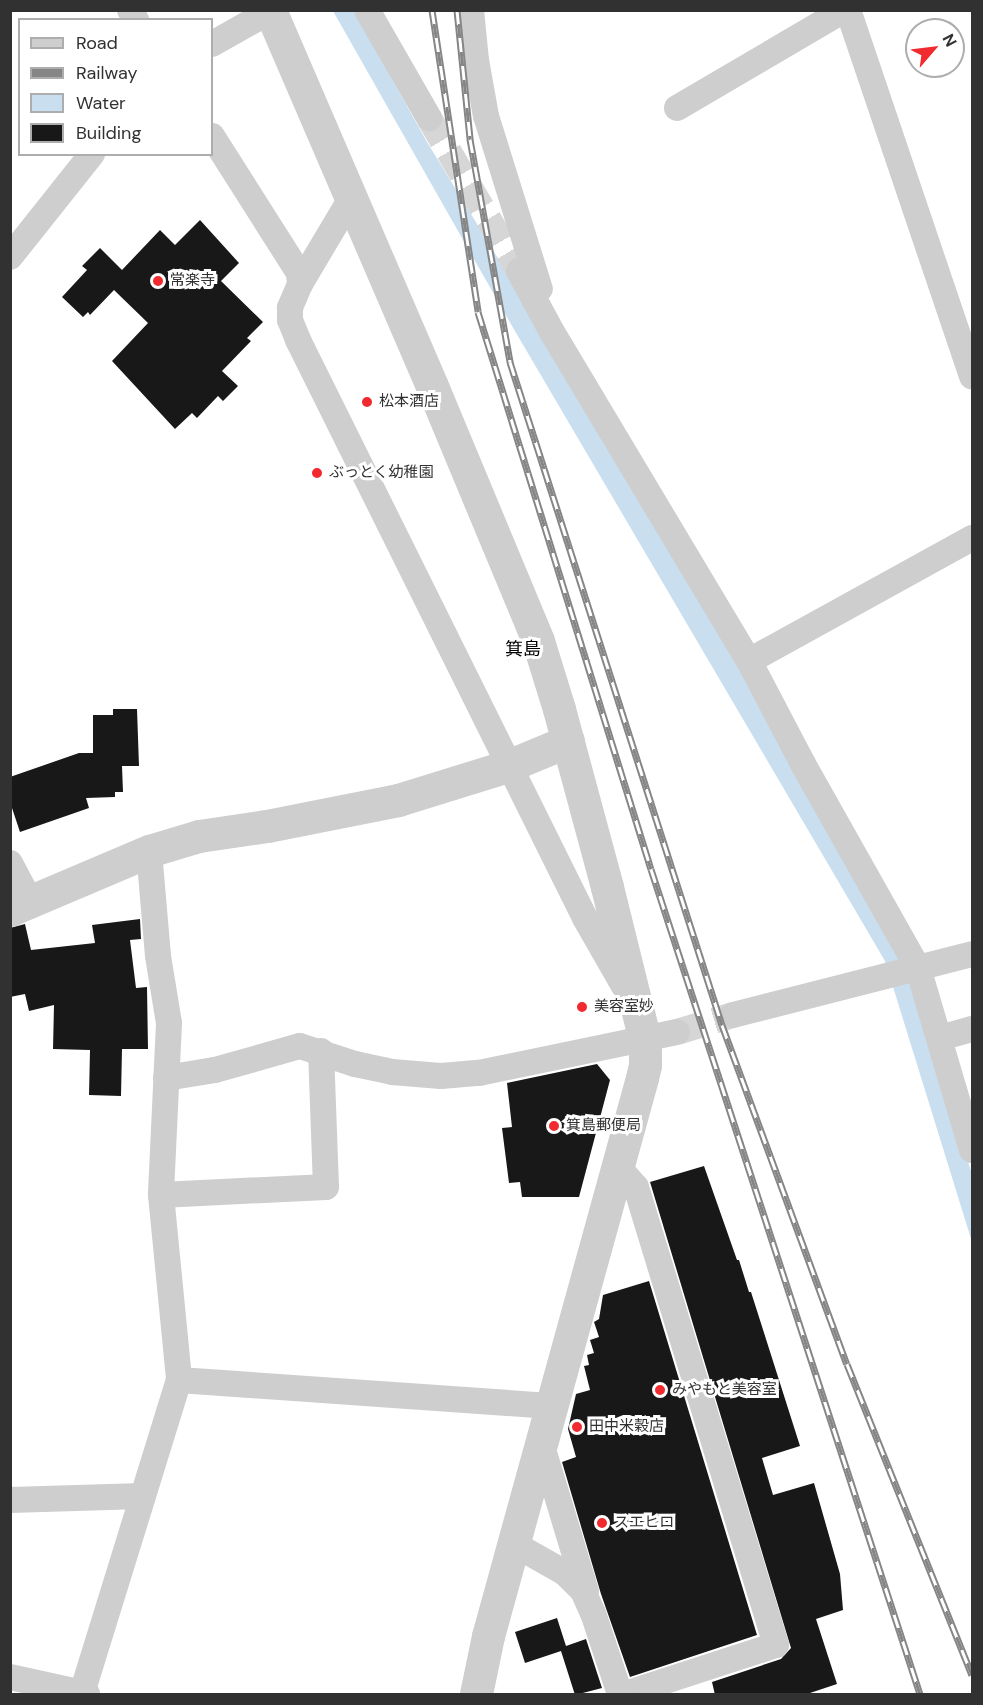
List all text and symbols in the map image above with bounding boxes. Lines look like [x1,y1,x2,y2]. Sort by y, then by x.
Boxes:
legend [18,18,213,156]
north arrow [905,18,965,78]
text: N [938,30,962,50]
text: Road [76,31,118,55]
text: Railway [76,61,138,85]
text: Water [76,91,126,115]
text: Building [76,121,141,145]
place label: 常楽寺 [170,272,215,290]
marker: 常楽寺 [151,274,165,288]
place label: 松本酒店 [379,393,439,411]
marker: 松本酒店 [360,395,374,409]
place label: ぶっとく幼稚園 [329,464,434,482]
marker: ぶっとく幼稚園 [310,466,324,480]
district label: 箕島 [505,638,541,660]
place label: 美容室妙 [594,998,654,1016]
marker: 美容室妙 [575,1000,589,1014]
place label: 箕島郵便局 [566,1117,641,1135]
marker: 箕島郵便局 [547,1119,561,1133]
place label: みやもと美容室 [672,1381,777,1399]
marker: みやもと美容室 [653,1383,667,1397]
place label: 田中米穀店 [589,1418,664,1436]
marker: 田中米穀店 [570,1420,584,1434]
place label: スエヒロ [614,1514,674,1532]
marker: スエヒロ [595,1516,609,1530]

